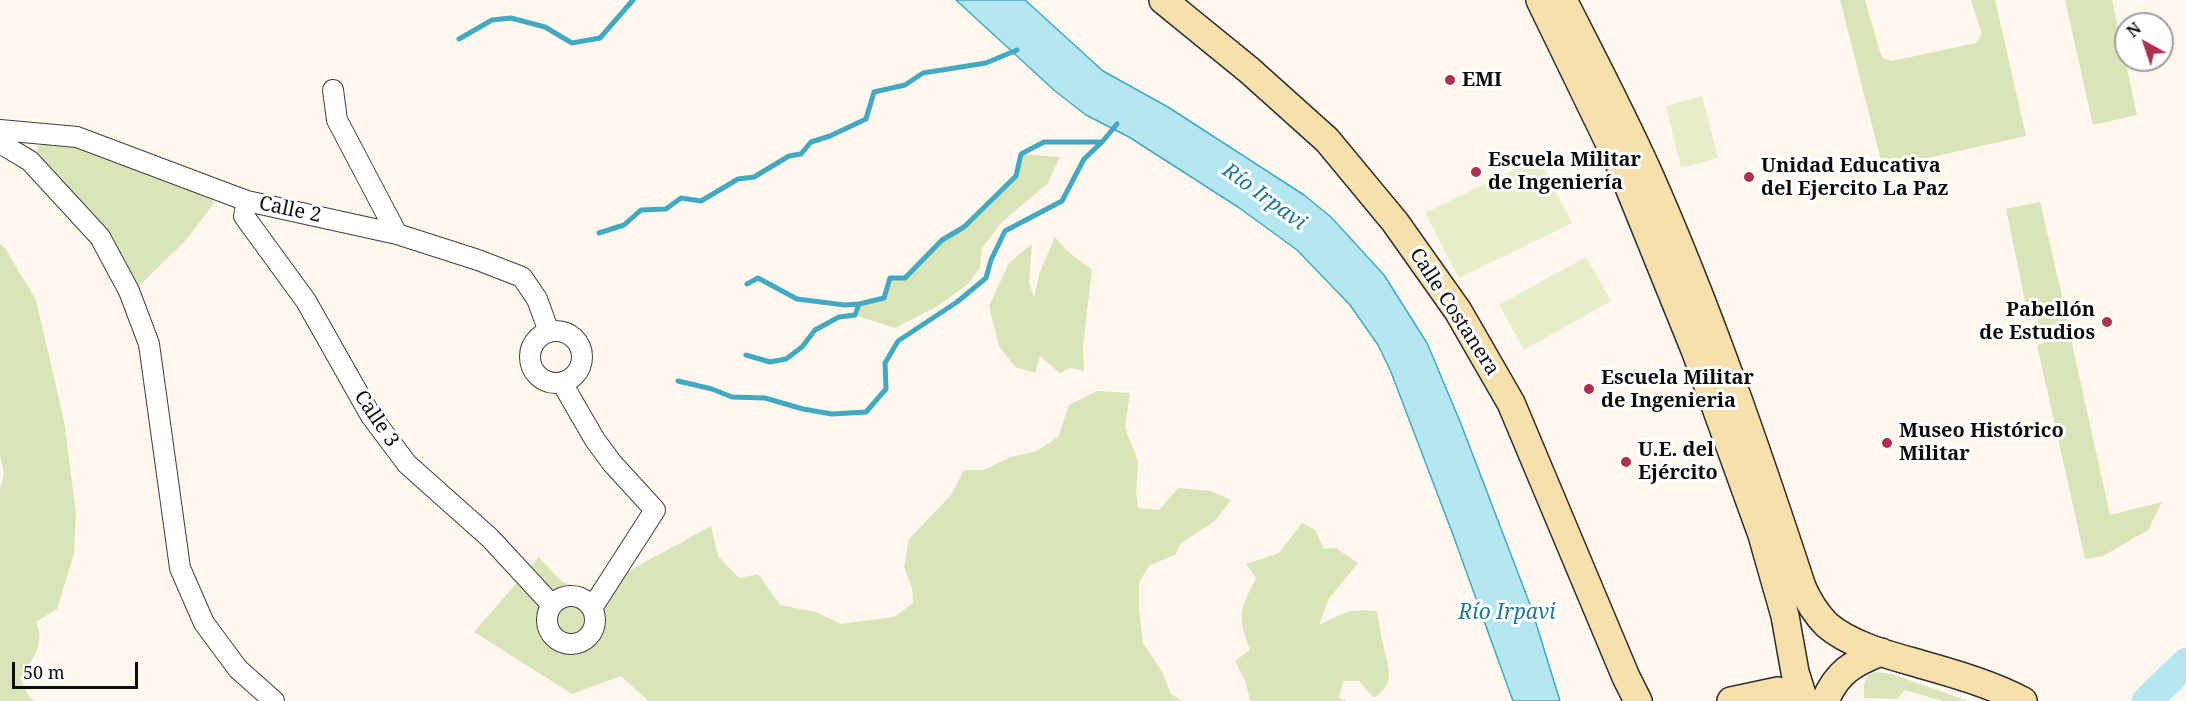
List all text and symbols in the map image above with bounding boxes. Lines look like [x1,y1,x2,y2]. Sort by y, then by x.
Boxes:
north arrow [2114,12,2174,72]
text: N [2122,17,2146,42]
place label: EMI [1462,68,1502,92]
marker: EMI [1443,73,1457,87]
place label: Escuela Militar de Ingeniería [1488,148,1641,195]
place label: Unidad Educativa del Ejercito La Paz [1761,154,1948,201]
water label: Río Irpavi [1217,158,1311,236]
marker: Escuela Militar de Ingeniería [1469,165,1483,179]
marker: Unidad Educativa del Ejercito La Paz [1742,170,1756,184]
street label: Calle 2 [257,192,323,228]
street label: Calle Costanera [1404,244,1504,380]
place label: Pabellón de Estudios [1979,298,2095,345]
marker: Pabellón de Estudios [2100,315,2114,329]
place label: Escuela Militar de Ingenieria [1601,366,1754,413]
marker: Escuela Militar de Ingenieria [1582,382,1596,396]
street label: Calle 3 [348,386,404,452]
place label: Museo Histórico Militar [1899,419,2064,466]
marker: Museo Histórico Militar [1880,436,1894,450]
place label: U.E. del Ejército [1638,438,1718,485]
marker: U.E. del Ejército [1619,455,1633,469]
water label: Río Irpavi [1458,600,1556,626]
scale bar [15,650,141,688]
text: 50 m [23,660,65,684]

